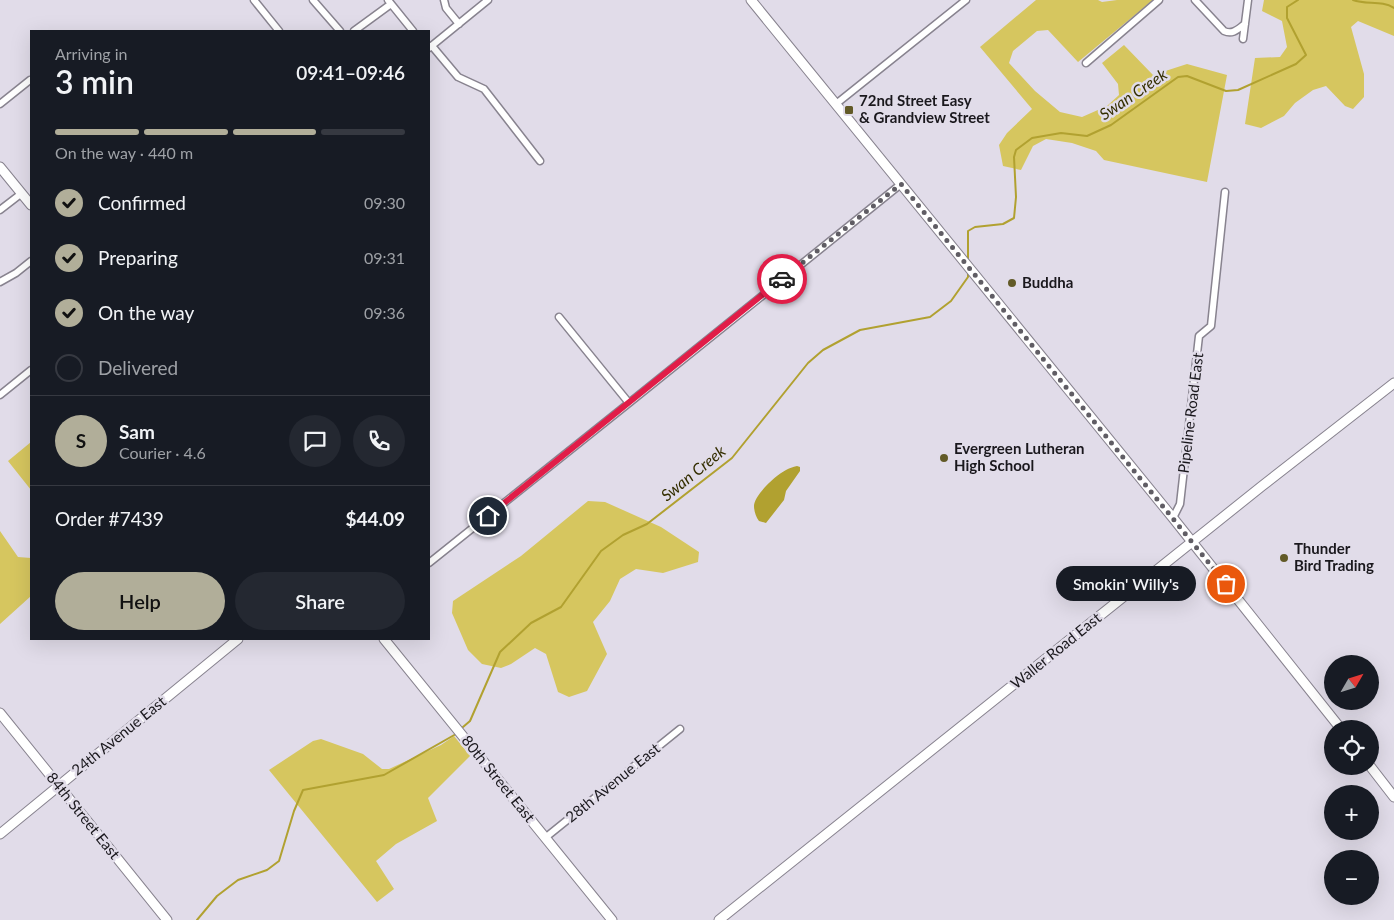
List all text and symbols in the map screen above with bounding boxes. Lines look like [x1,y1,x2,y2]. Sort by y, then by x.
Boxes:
text: Arriving in [55,44,128,63]
text: 09:41–09:46 [296,61,405,84]
text: 3 min [55,62,134,101]
water label: Swan Creek [1095,64,1171,123]
place label: 72nd Street Easy & Grandview Street [859,91,990,126]
marker: 72nd Street Easy & Grandview Street [843,104,855,116]
text: On the way · 440 m [55,143,193,162]
icon: check [55,189,83,217]
text: Confirmed [98,191,186,214]
text: 09:30 [364,193,405,212]
icon: check [55,244,83,272]
text: Preparing [98,246,178,269]
text: 09:31 [364,248,405,267]
courier [757,254,807,304]
icon: car [768,265,796,293]
place label: Buddha [1022,273,1073,291]
marker: Buddha [1006,277,1018,289]
icon: check [55,299,83,327]
text: On the way [98,301,194,324]
text: 09:36 [364,303,405,322]
street label: Pipeline Road East [1174,351,1206,474]
text: Delivered [98,356,178,379]
button: chat [289,415,341,467]
button: phone [353,415,405,467]
text: Sam [119,420,155,443]
text: S [76,429,86,452]
place label: Evergreen Lutheran High School [954,439,1085,474]
water label: Swan Creek [657,441,729,504]
text: Courier · 4.6 [119,443,206,462]
marker: Evergreen Lutheran High School [938,452,950,464]
pin [467,495,509,537]
icon: home [474,502,502,530]
text: Order #7439 [55,507,164,530]
text: $44.09 [345,507,405,530]
place label: Thunder Bird Trading [1294,539,1374,574]
marker: Thunder Bird Trading [1278,552,1290,564]
pin [1205,563,1247,605]
callout: Smokin' Willy's [1056,566,1196,602]
icon: bag [1212,570,1240,598]
button: Help [55,572,225,630]
button: Share [235,572,405,630]
text: Smokin' Willy's [1073,574,1179,593]
street label: Waller Road East [1007,608,1105,692]
north arrow [1324,655,1379,710]
map controls [1324,655,1379,905]
street label: 24th Avenue East [68,691,170,779]
button: locate [1324,720,1379,775]
street label: 80th Street East [458,731,540,826]
street label: 28th Avenue East [562,738,664,826]
street label: 84th Street East [43,768,125,863]
button: + [1324,785,1379,840]
button: − [1324,850,1379,905]

